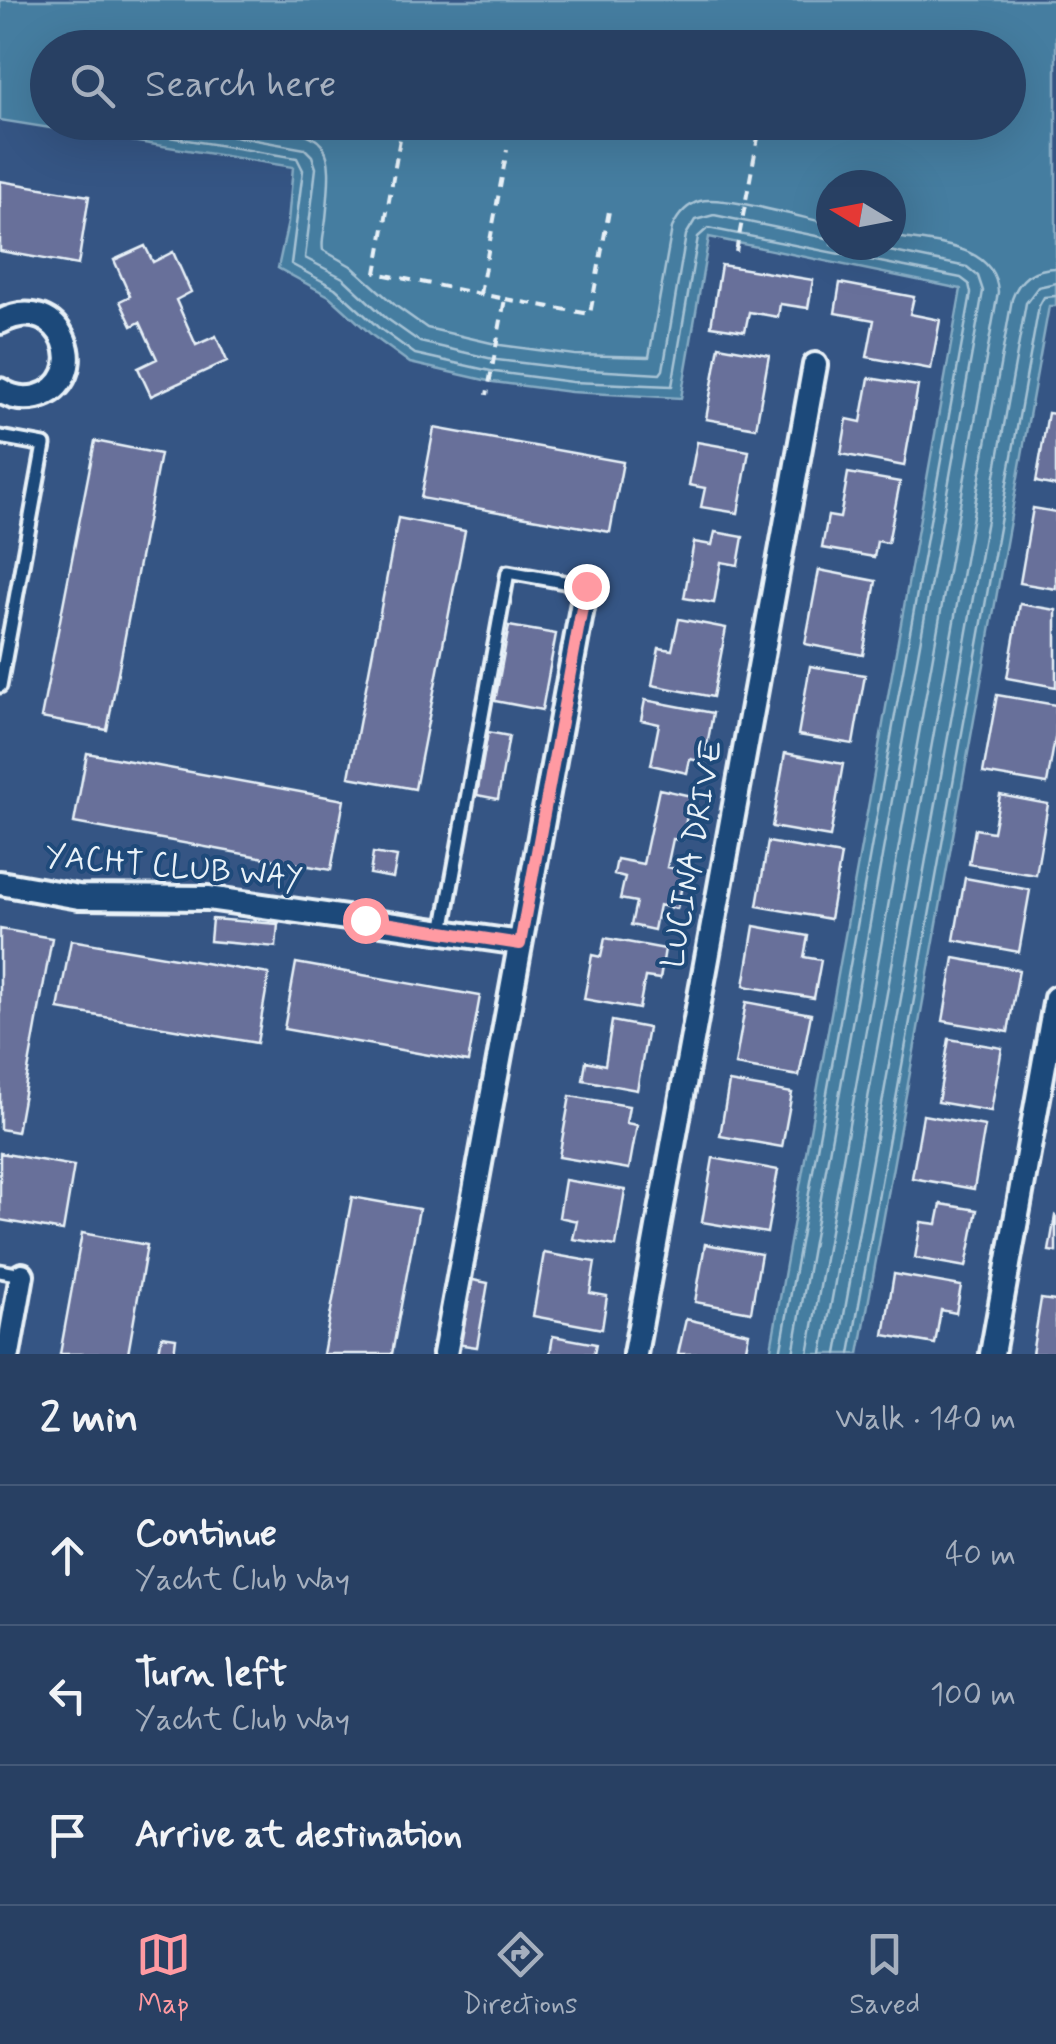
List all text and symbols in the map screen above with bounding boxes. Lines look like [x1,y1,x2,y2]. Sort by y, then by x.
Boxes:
search box [30,30,1026,140]
icon: search [65,58,120,113]
text: Search here [145,61,336,110]
north arrow [816,170,906,260]
route end [564,564,610,610]
street label: LUCINA DRIVE [652,737,734,971]
street label: YACHT CLUB WAY [44,836,304,900]
route start [343,898,389,944]
text: 2 min [40,1392,139,1447]
text: Walk · 140 m [835,1398,1016,1440]
text: Continue [135,1510,277,1559]
icon: ahead [40,1528,95,1583]
text: 40 m [945,1534,1016,1576]
text: Yacht Club Way [135,1559,350,1601]
text: Turn left [135,1650,287,1699]
icon: left [40,1668,95,1723]
text: 100 m [930,1674,1016,1716]
text: Yacht Club Way [135,1699,350,1741]
icon: arrive [40,1808,95,1863]
text: Arrive at destination [135,1811,462,1860]
tab: Map [136,1927,191,2024]
tab: Directions [463,1927,578,2024]
tab: Saved [849,1927,920,2024]

